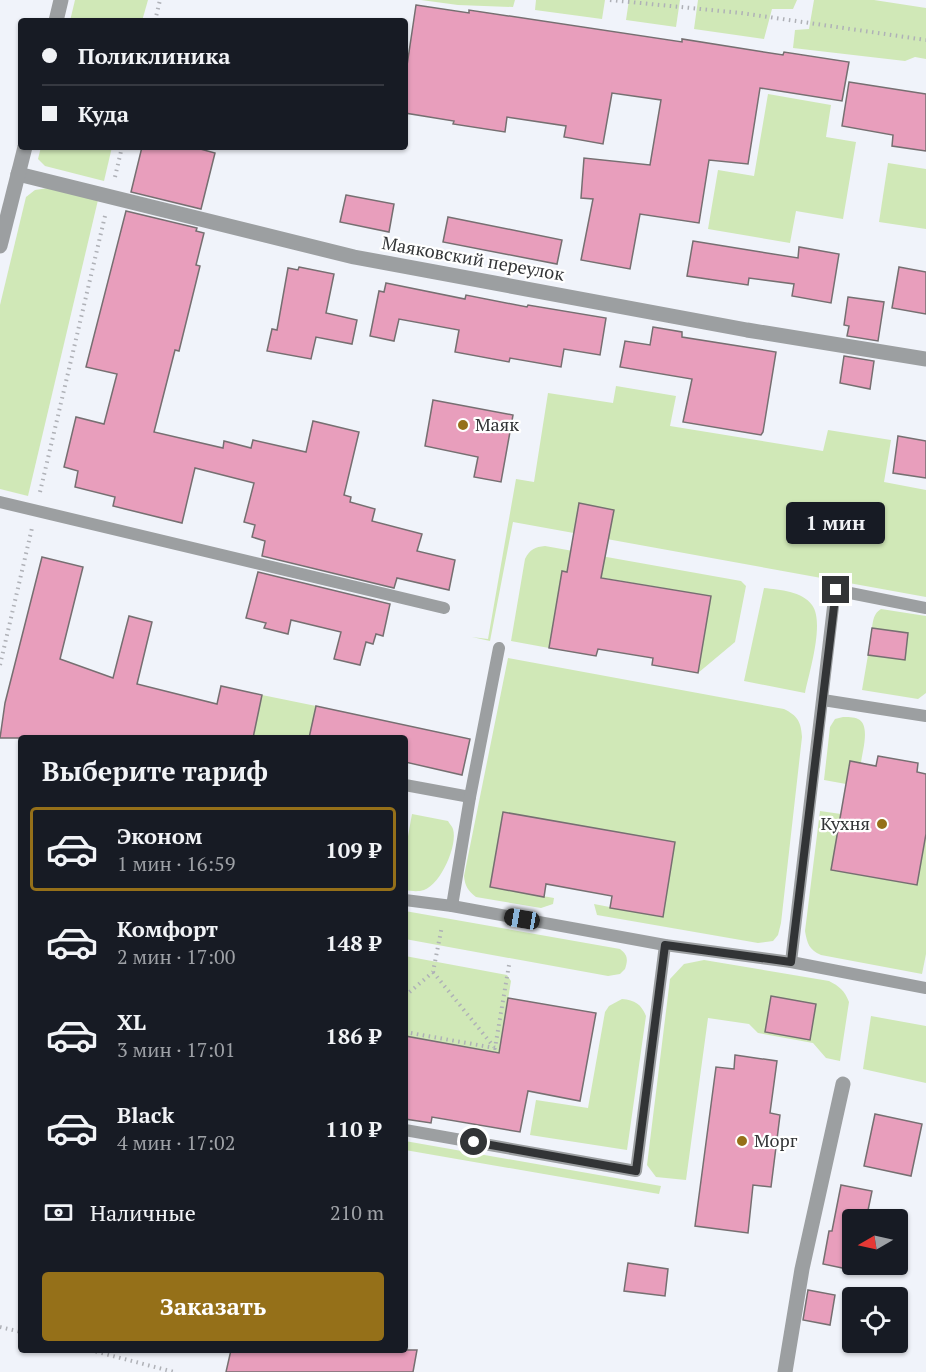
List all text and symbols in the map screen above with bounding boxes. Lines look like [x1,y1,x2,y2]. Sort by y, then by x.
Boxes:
text: Поликлиника [78,41,231,70]
text: Куда [78,99,129,128]
street label: Маяковский переулок [380,230,567,286]
place label: Маяк [475,412,519,436]
marker: Маяк [456,418,470,432]
callout: 1 мин [786,503,886,545]
text: 1 мин [806,509,865,536]
route end [822,576,849,603]
text: Выберите тариф [42,753,268,789]
place label: Кухня [820,811,870,835]
marker: Кухня [875,817,889,831]
text: Эконом [117,821,202,850]
icon: car [45,822,99,876]
text: 109 ₽ [325,835,381,864]
text: 1 мин · 16:59 [117,850,235,877]
car [503,907,541,931]
text: Комфорт [117,914,218,943]
icon: car [45,915,99,969]
text: 148 ₽ [325,928,381,957]
text: 2 мин · 17:00 [117,943,235,970]
text: XL [117,1007,146,1036]
icon: car [45,1008,99,1062]
text: 186 ₽ [325,1021,381,1050]
text: 3 мин · 17:01 [117,1036,235,1063]
text: Black [117,1100,174,1129]
icon: car [45,1101,99,1155]
text: 110 ₽ [325,1114,381,1143]
route start [460,1128,487,1155]
place label: Морг [754,1128,798,1152]
text: 4 мин · 17:02 [117,1129,235,1156]
marker: Морг [735,1134,749,1148]
icon: cash [42,1196,75,1229]
text: Наличные [90,1198,196,1227]
text: 210 m [330,1199,384,1226]
north arrow [842,1209,908,1275]
map controls [842,1209,908,1353]
button: Заказать [42,1272,384,1341]
button: locate [842,1287,908,1353]

